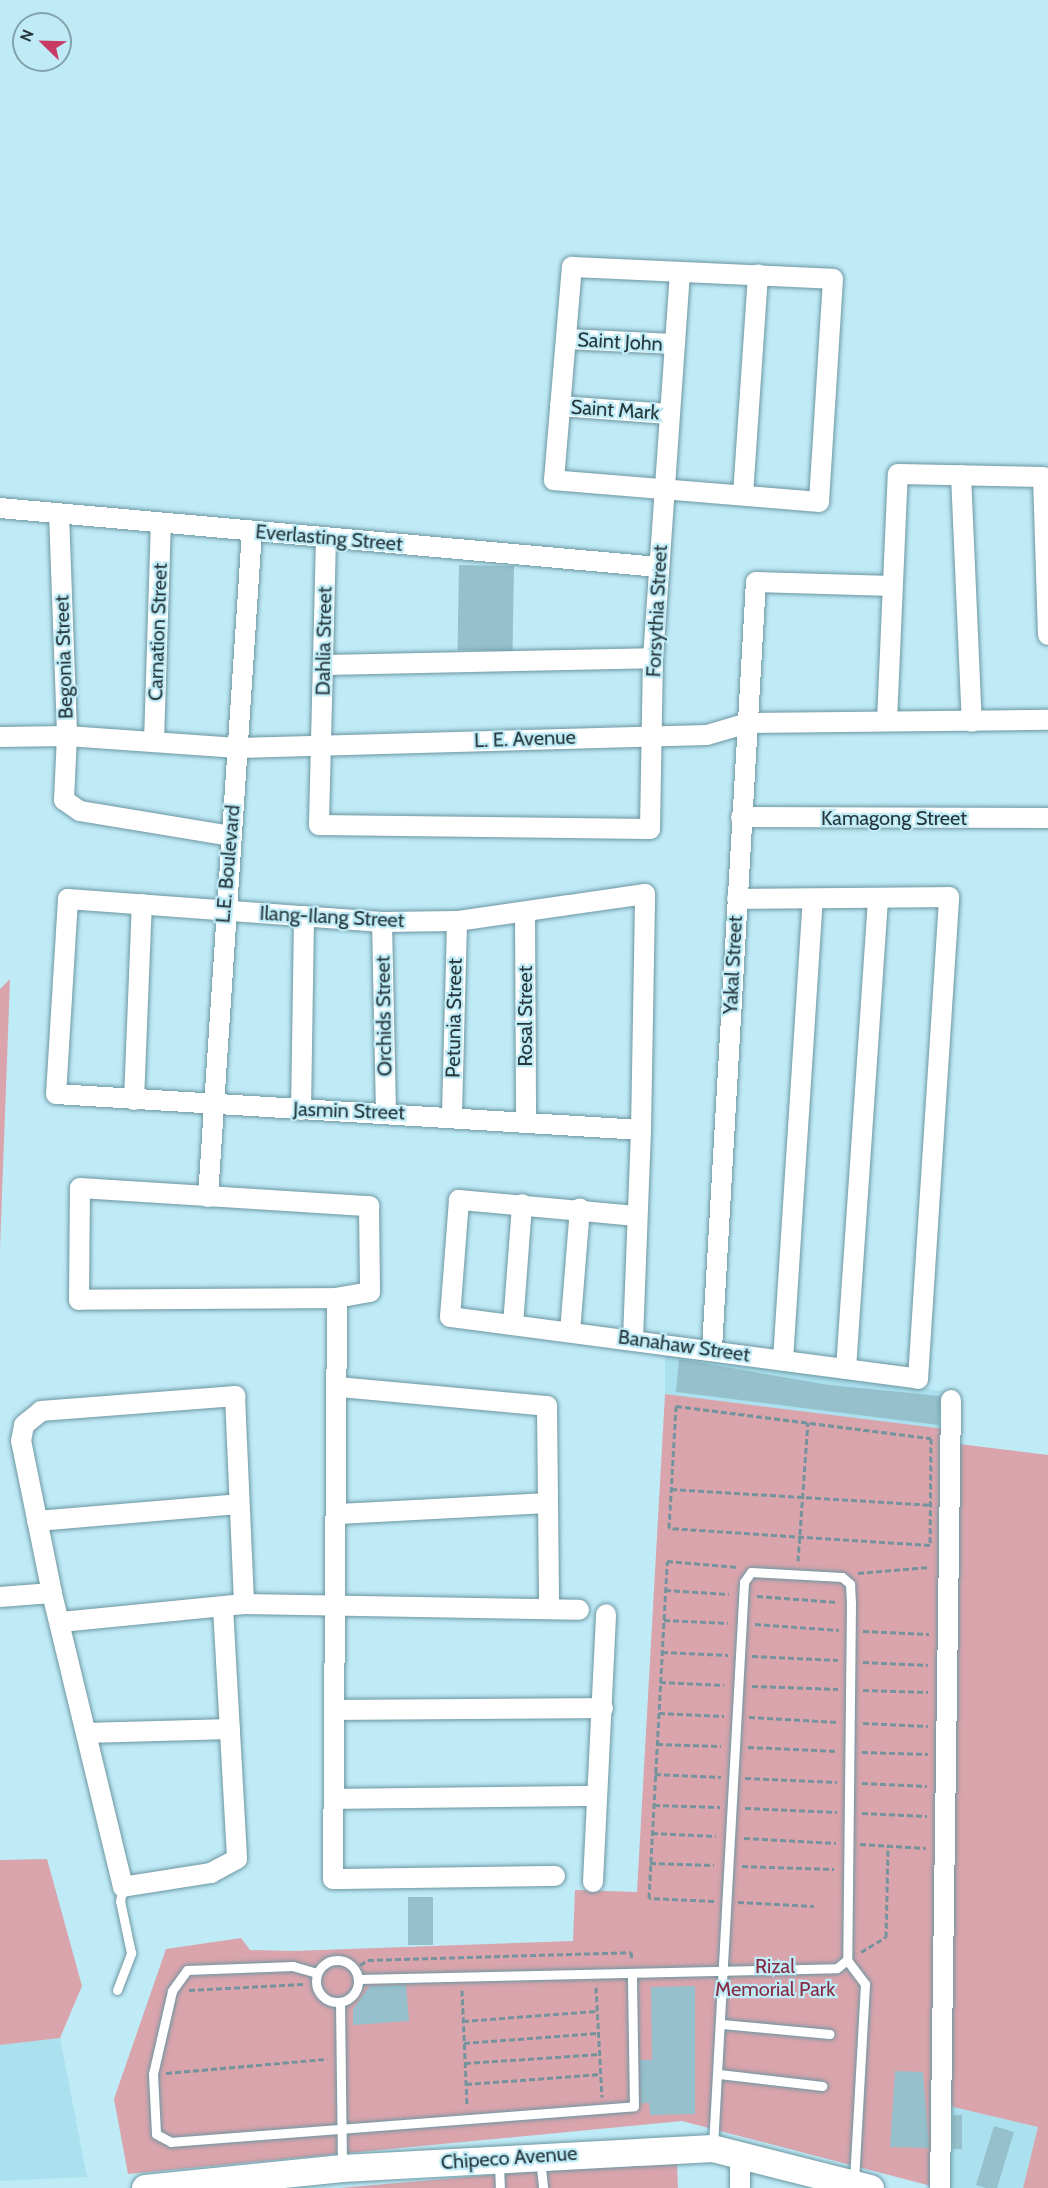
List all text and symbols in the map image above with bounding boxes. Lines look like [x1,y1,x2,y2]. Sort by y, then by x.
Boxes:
north arrow [12,12,72,72]
text: N [16,27,38,44]
street label: Saint John [577,328,663,356]
street label: Saint Mark [570,395,660,425]
street label: Everlasting Street [254,520,404,556]
street label: Forsythia Street [642,544,672,678]
street label: Carnation Street [144,563,172,701]
street label: Dahlia Street [311,586,337,696]
street label: Begonia Street [50,595,78,719]
street label: L. E. Avenue [474,725,576,753]
street label: L.E. Boulevard [211,804,245,924]
street label: Kamagong Street [821,806,967,830]
street label: Ilang-Ilang Street [259,901,405,933]
street label: Yakal Street [718,915,748,1015]
street label: Orchids Street [371,955,397,1077]
street label: Petunia Street [441,958,467,1078]
street label: Rosal Street [513,965,537,1067]
street label: Jasmin Street [293,1097,405,1125]
street label: Banahaw Street [617,1325,751,1367]
park label: Rizal Memorial Park [715,1954,835,2001]
street label: Chipeco Avenue [440,2141,578,2175]

